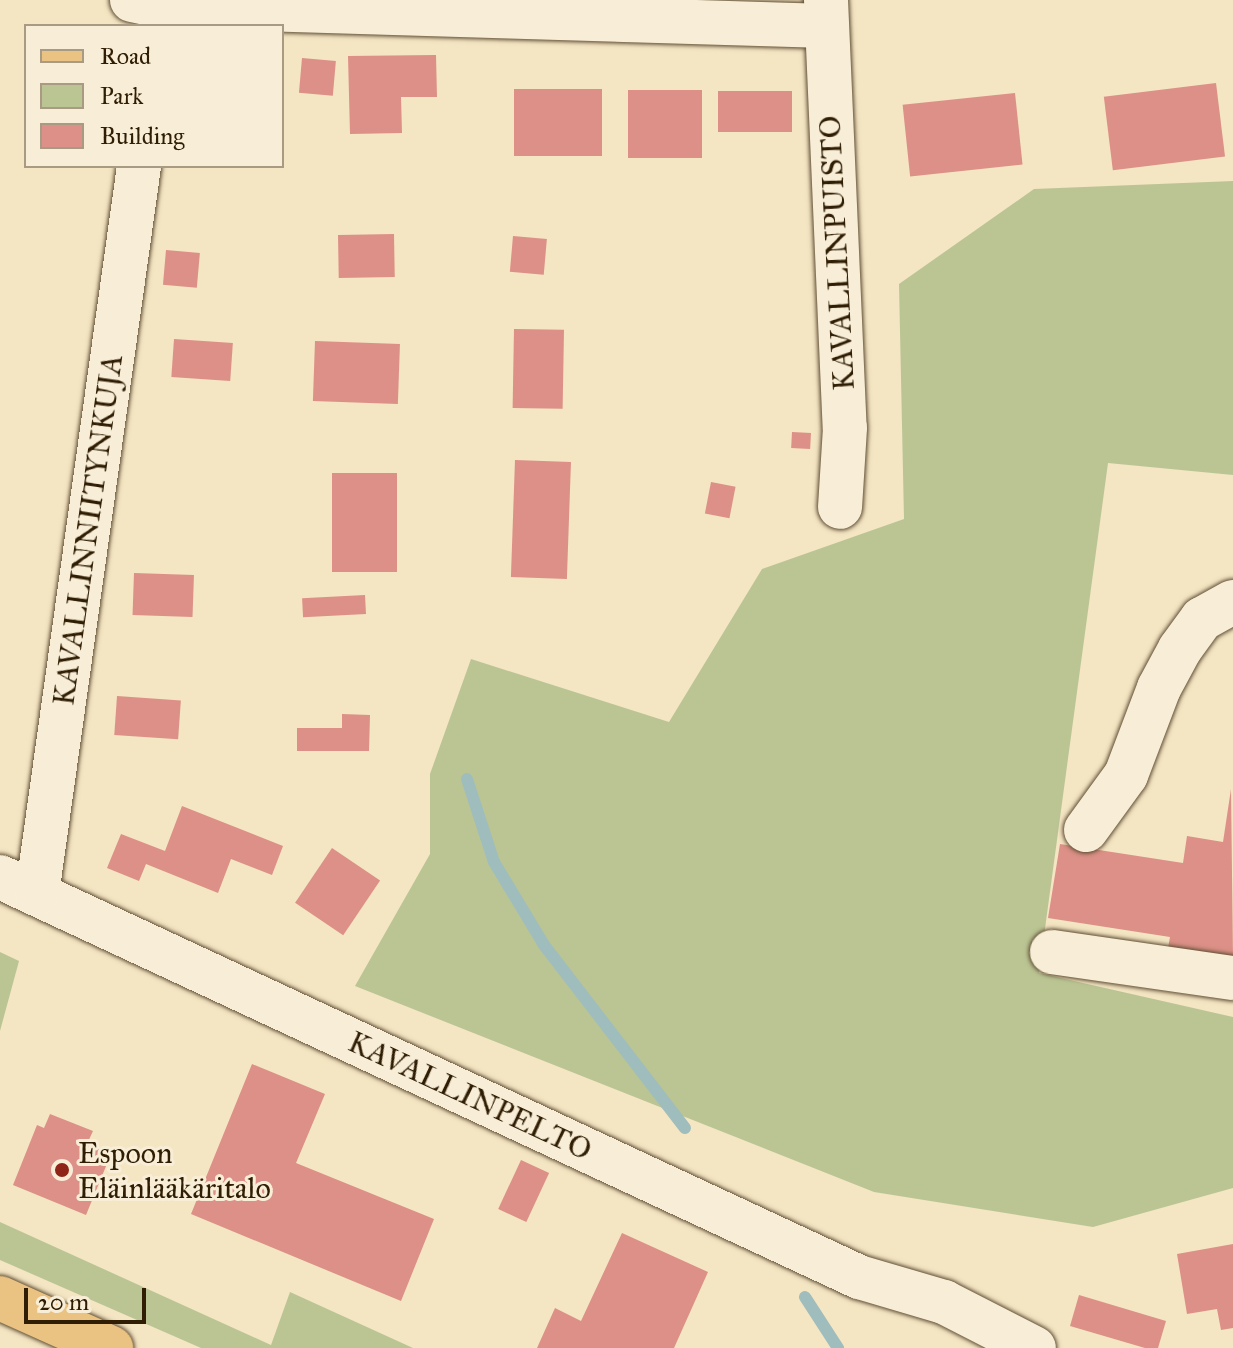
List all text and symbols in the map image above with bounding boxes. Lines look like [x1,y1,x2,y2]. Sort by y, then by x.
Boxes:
legend [24,24,284,168]
text: Road [100,41,151,71]
text: Park [100,81,143,111]
street label: KAVALLINPUISTO [812,115,862,391]
text: Building [100,121,185,151]
street label: KAVALLINNIITYNKUJA [46,352,130,708]
street label: KAVALLINPELTO [343,1024,597,1168]
place label: Espoon Eläinlääkäritalo [78,1135,271,1206]
marker: Espoon Eläinlääkäritalo [53,1161,71,1179]
scale bar [28,1272,150,1322]
text: 20 m [38,1287,89,1317]

